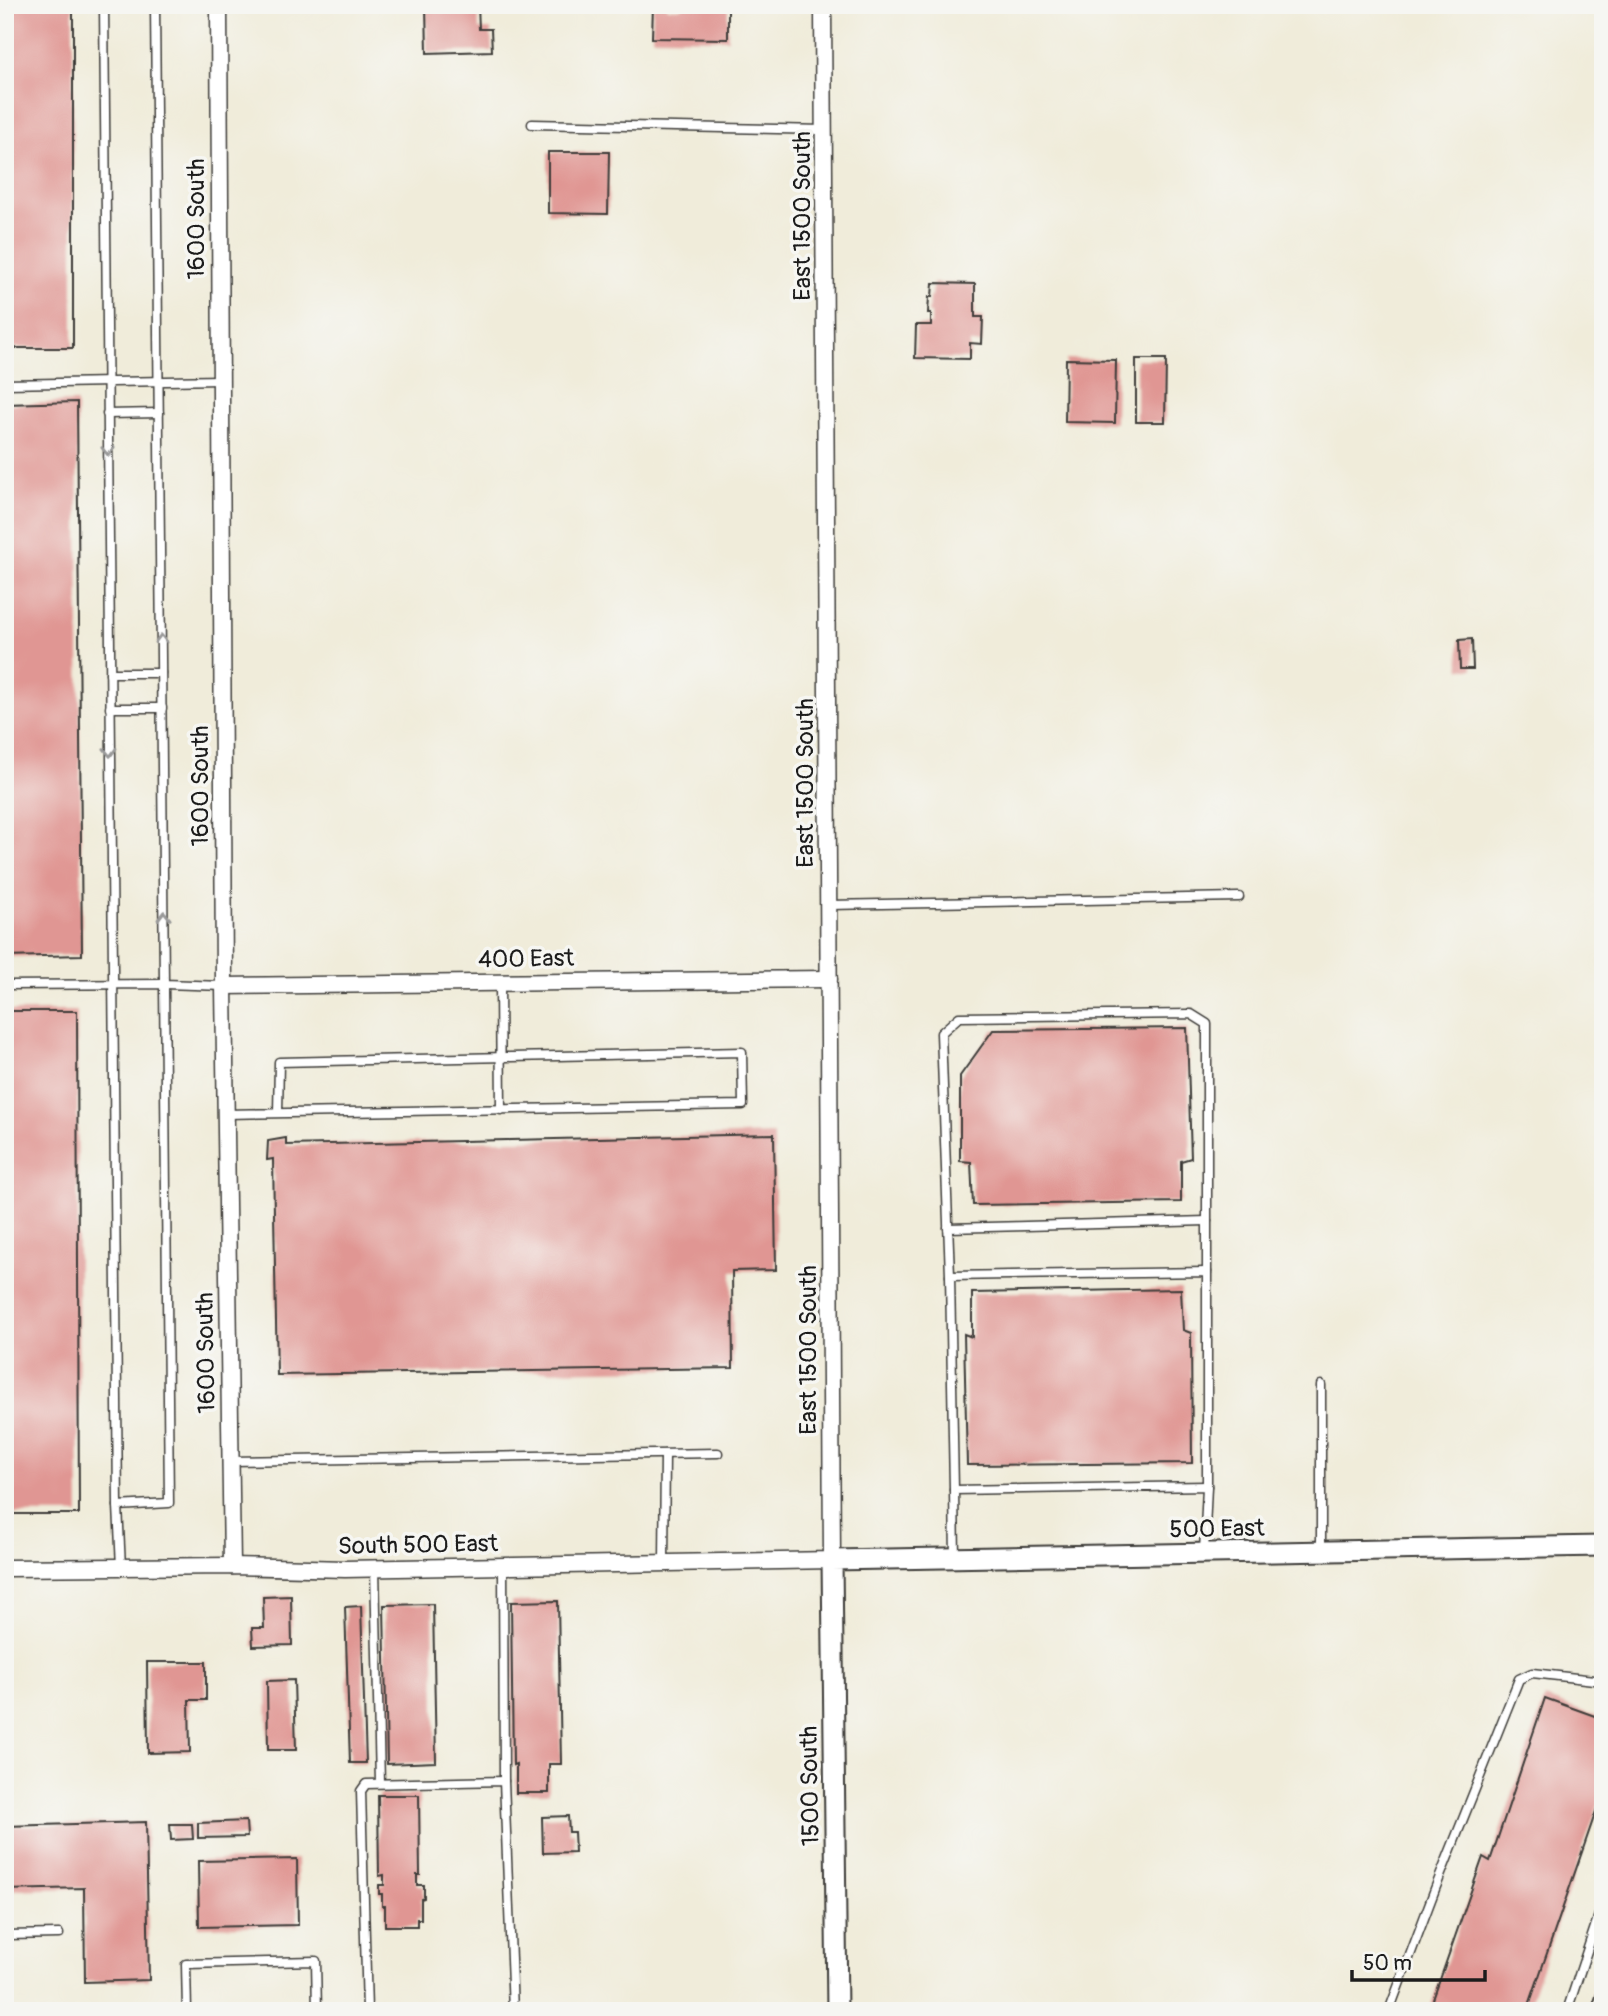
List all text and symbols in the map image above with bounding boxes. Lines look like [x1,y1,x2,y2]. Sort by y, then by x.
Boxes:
street label: East 1500 South [788,131,817,301]
street label: 1600 South [182,158,211,280]
one-way arrow [100,446,116,456]
one-way arrow [153,633,169,644]
street label: East 1500 South [791,698,820,868]
street label: 1600 South [186,725,215,847]
one-way arrow [103,746,118,757]
one-way arrow [156,910,172,920]
street label: 400 East [478,944,575,974]
street label: East 1500 South [794,1265,823,1435]
street label: 1600 South [190,1292,222,1414]
street label: 500 East [1169,1514,1265,1544]
street label: South 500 East [338,1529,499,1561]
street label: 1500 South [794,1726,826,1846]
scale bar [1352,1939,1486,1983]
text: 50 m [1363,1950,1412,1977]

